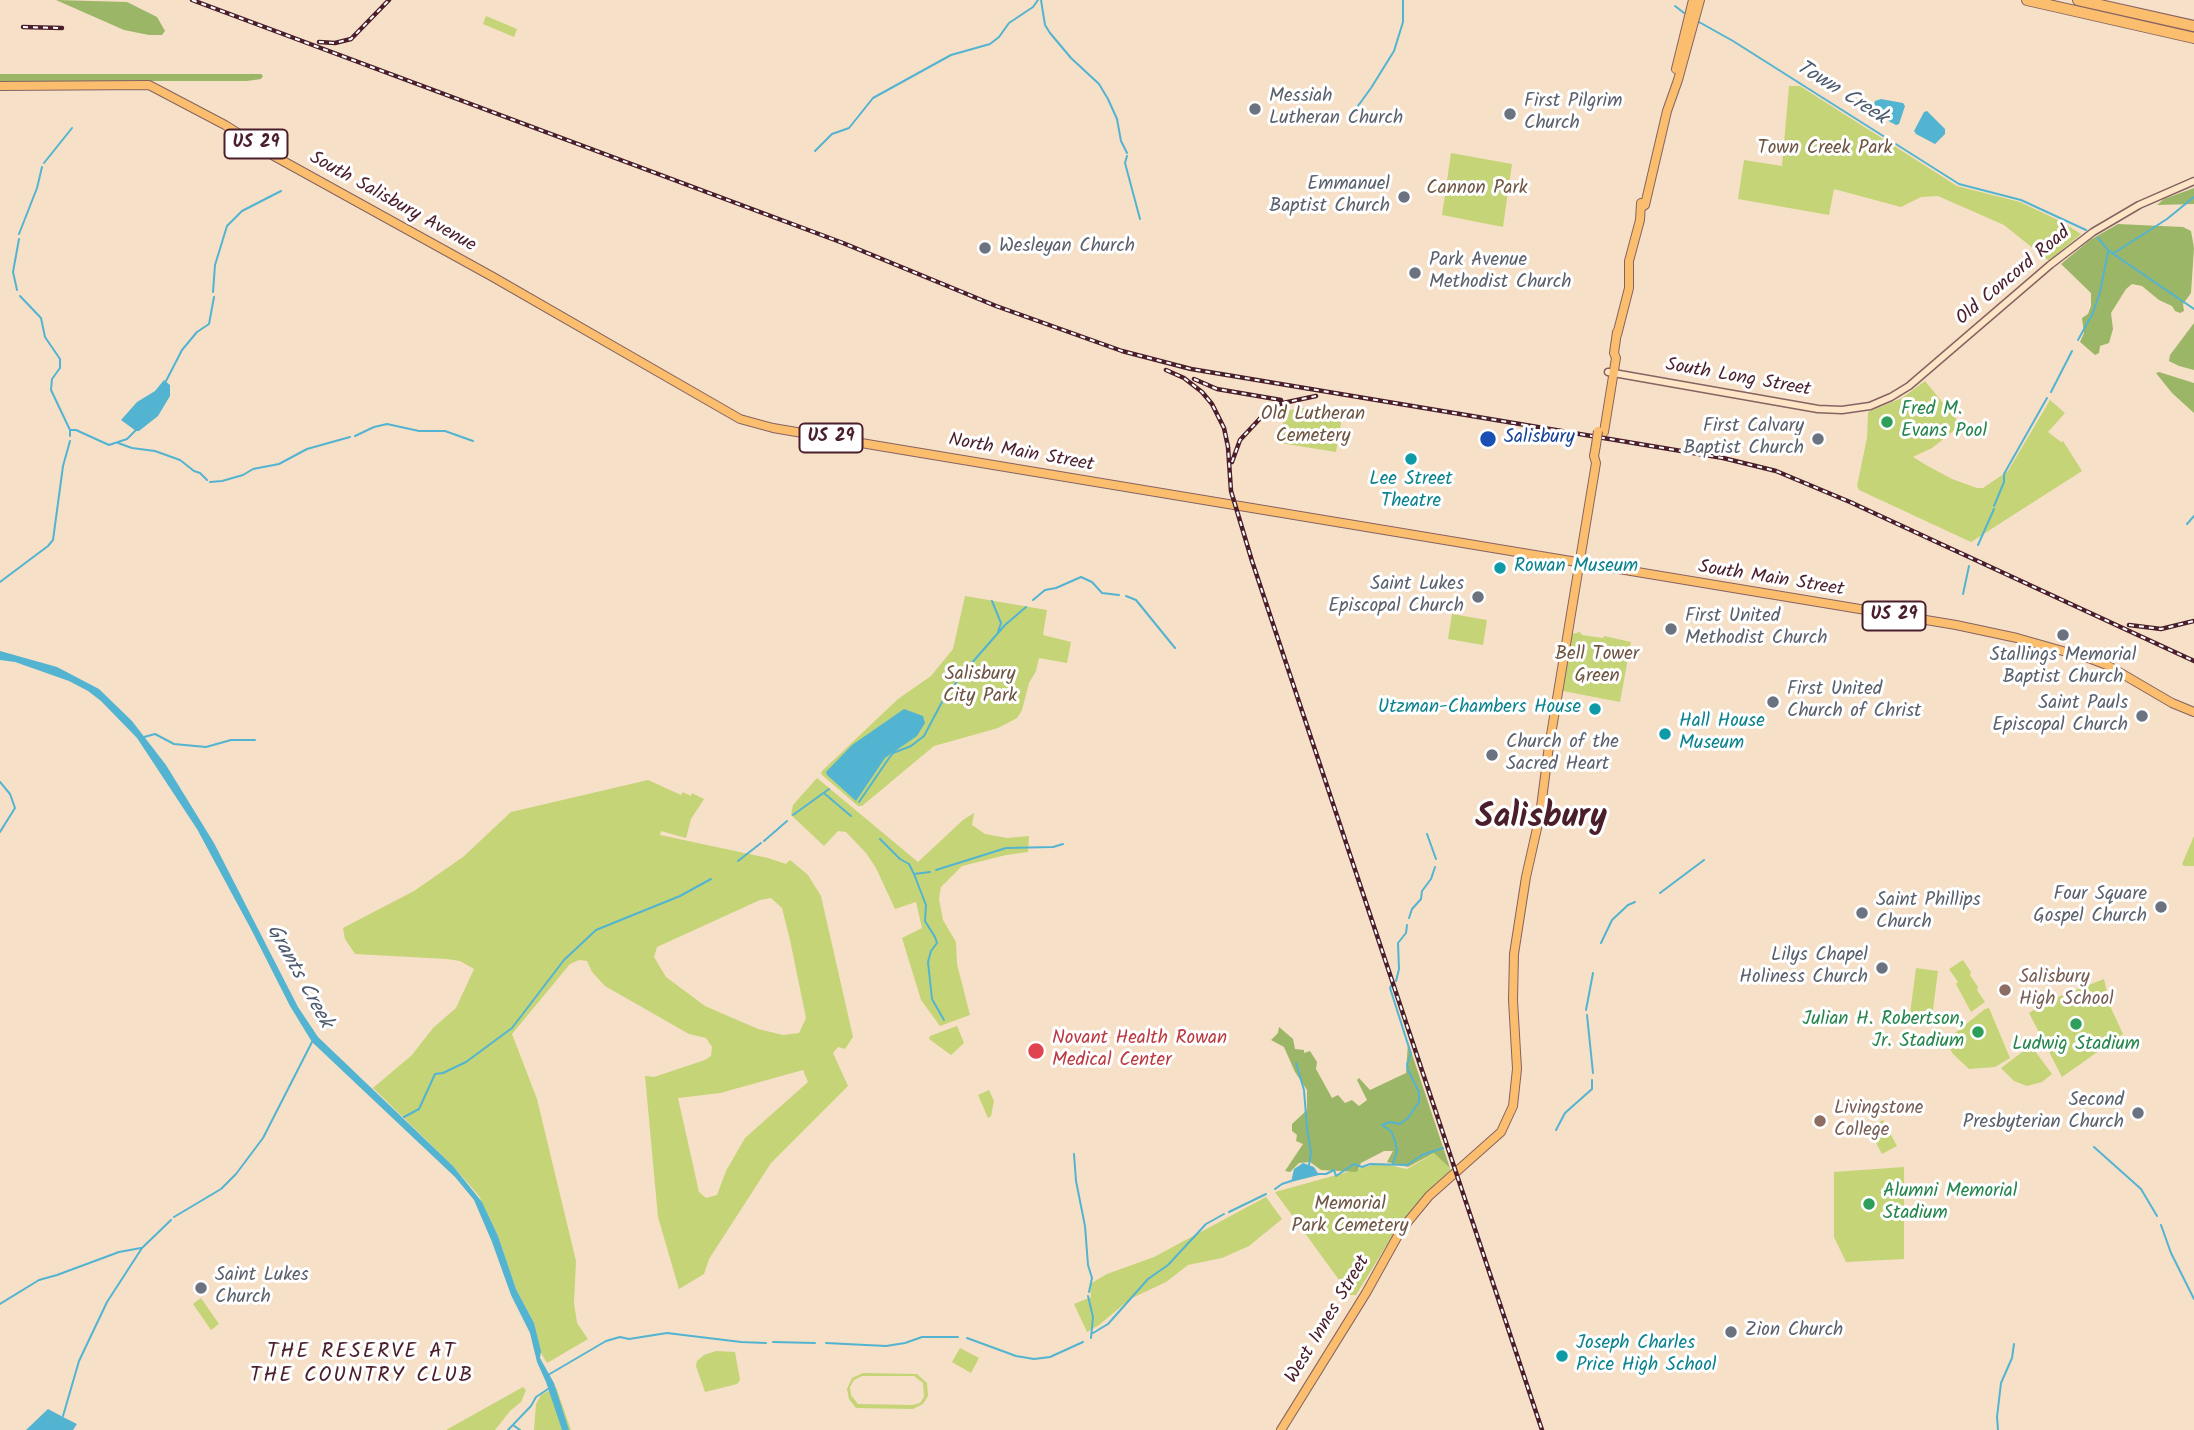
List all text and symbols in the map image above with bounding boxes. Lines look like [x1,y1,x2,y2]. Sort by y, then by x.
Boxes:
water label: Town Creek [1791,56,1891,132]
place label: Messiah Lutheran Church [1269,87,1403,131]
place label: First Pilgrim Church [1524,92,1622,136]
marker: Messiah Lutheran Church [1247,101,1263,117]
marker: First Pilgrim Church [1502,106,1518,122]
road number: US 29 [224,130,288,159]
park label: Town Creek Park [1757,139,1893,161]
street label: South Salisbury Avenue [305,148,479,258]
place label: Emmanuel Baptist Church [1269,175,1390,219]
park label: Cannon Park [1426,179,1528,201]
marker: Emmanuel Baptist Church [1396,189,1412,205]
street label: Old Concord Road [1952,223,2076,331]
place label: Wesleyan Church [999,237,1135,259]
marker: Wesleyan Church [977,240,993,256]
place label: Park Avenue Methodist Church [1429,251,1571,295]
marker: Park Avenue Methodist Church [1407,265,1423,281]
street label: South Long Street [1664,355,1812,403]
place label: Fred M. Evans Pool [1901,400,1987,444]
park label: Old Lutheran Cemetery [1261,405,1365,449]
marker: Fred M. Evans Pool [1879,414,1895,430]
place label: First Calvary Baptist Church [1683,417,1804,461]
road number: US 29 [800,424,862,452]
place label: Salisbury [1504,428,1575,450]
marker: Salisbury [1478,429,1498,449]
street label: North Main Street [947,430,1095,478]
marker: First Calvary Baptist Church [1810,431,1826,447]
marker: Lee Street Theatre [1403,451,1419,467]
place label: Lee Street Theatre [1369,470,1453,514]
place label: Rowan Museum [1514,557,1638,579]
street label: South Main Street [1696,557,1846,603]
marker: Rowan Museum [1492,560,1508,576]
place label: Saint Lukes Episcopal Church [1328,575,1464,619]
marker: Saint Lukes Episcopal Church [1470,589,1486,605]
road number: US 29 [1862,602,1926,630]
place label: First United Methodist Church [1685,607,1827,651]
marker: First United Methodist Church [1663,621,1679,637]
marker: Stallings Memorial Baptist Church [2055,627,2071,643]
park label: Bell Tower Green [1555,645,1639,689]
place label: Stallings Memorial Baptist Church [1990,646,2136,690]
park label: Salisbury City Park [943,665,1017,709]
place label: First United Church of Christ [1787,680,1921,724]
marker: First United Church of Christ [1765,694,1781,710]
place label: Saint Pauls Episcopal Church [1992,694,2128,738]
place label: Utzman-Chambers House [1378,698,1581,720]
marker: Utzman-Chambers House [1587,701,1603,717]
marker: Saint Pauls Episcopal Church [2134,708,2150,724]
place label: Hall House Museum [1679,712,1765,756]
marker: Hall House Museum [1657,726,1673,742]
place label: Church of the Sacred Heart [1506,733,1619,777]
marker: Church of the Sacred Heart [1484,747,1500,763]
district label: Salisbury [1475,800,1607,840]
place label: Four Square Gospel Church [2033,885,2147,929]
place label: Saint Phillips Church [1876,891,1981,935]
marker: Four Square Gospel Church [2153,899,2169,915]
marker: Saint Phillips Church [1854,905,1870,921]
water label: Grants Creek [259,921,337,1033]
place label: Lilys Chapel Holiness Church [1739,946,1868,990]
marker: Lilys Chapel Holiness Church [1874,960,1890,976]
place label: Salisbury High School [2019,968,2114,1012]
marker: Salisbury High School [1997,982,2013,998]
place label: Julian H. Robertson, Jr. Stadium [1802,1010,1964,1054]
marker: Ludwig Stadium [2068,1016,2084,1032]
marker: Julian H. Robertson, Jr. Stadium [1970,1024,1986,1040]
place label: Novant Health Rowan Medical Center [1052,1029,1227,1073]
place label: Ludwig Stadium [2012,1035,2140,1057]
marker: Novant Health Rowan Medical Center [1026,1041,1046,1061]
place label: Second Presbyterian Church [1963,1091,2124,1135]
place label: Livingstone College [1834,1099,1923,1143]
marker: Second Presbyterian Church [2130,1105,2146,1121]
marker: Livingstone College [1812,1113,1828,1129]
place label: Alumni Memorial Stadium [1883,1182,2017,1226]
park label: Memorial Park Cemetery [1292,1195,1408,1239]
marker: Alumni Memorial Stadium [1861,1196,1877,1212]
street label: West Innes Street [1282,1252,1376,1388]
place label: Saint Lukes Church [215,1266,309,1310]
marker: Saint Lukes Church [193,1280,209,1296]
place label: Zion Church [1745,1321,1843,1343]
marker: Zion Church [1723,1324,1739,1340]
place label: Joseph Charles Price High School [1576,1334,1716,1378]
district label: THE RESERVE AT THE COUNTRY CLUB [252,1340,472,1390]
marker: Joseph Charles Price High School [1554,1348,1570,1364]

